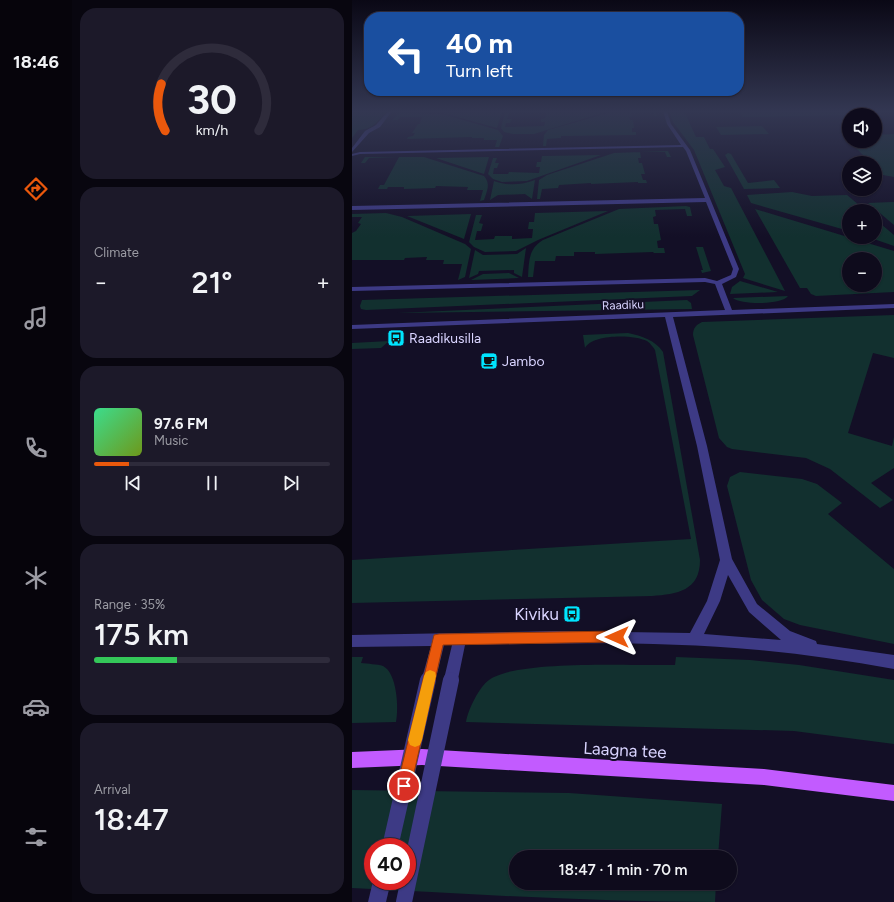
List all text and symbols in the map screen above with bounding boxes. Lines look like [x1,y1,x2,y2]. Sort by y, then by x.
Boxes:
text: 40 m [446,26,513,60]
icon: left [380,28,432,80]
text: 18:46 [13,51,59,73]
text: Turn left [446,60,513,82]
text: 30 [187,74,237,124]
map controls [842,108,882,292]
button: sound [842,108,882,148]
text: km/h [196,121,228,139]
button: layers [842,156,882,196]
icon: directions [22,175,50,203]
button: + [842,204,882,244]
text: Climate [94,245,139,260]
button: − [842,252,882,292]
text: 21° [192,264,232,301]
text: − [94,269,108,296]
text: + [316,269,330,296]
street label: Raadiku [602,297,644,313]
icon: music [22,304,50,332]
bus stop icon: Raadikusilla [386,328,406,348]
place label: Raadikusilla [409,330,481,347]
cafe icon: Jambo [479,351,499,371]
place label: Jambo [502,353,545,370]
text: 97.6 FM [154,415,208,433]
text: Music [154,433,188,448]
icon: phone [22,434,50,462]
icon: previous [122,472,144,494]
icon: pause [201,472,223,494]
icon: next [280,472,302,494]
icon: climate [22,564,50,592]
text: Range · 35% [94,597,165,612]
place label: Kiviku [514,604,559,624]
bus stop icon: Kiviku [562,604,582,624]
text: 175 km [94,616,189,653]
position arrow [596,616,638,658]
icon: car [22,693,50,721]
street label: Laagna tee [583,738,667,762]
pin [387,769,421,803]
icon: arrive [393,775,415,797]
text: Arrival [94,782,131,797]
text: 18:47 [94,801,169,838]
icon: filters [22,823,50,851]
speed limit sign: 40 [364,838,416,890]
text: 18:47 · 1 min · 70 m [558,861,688,879]

